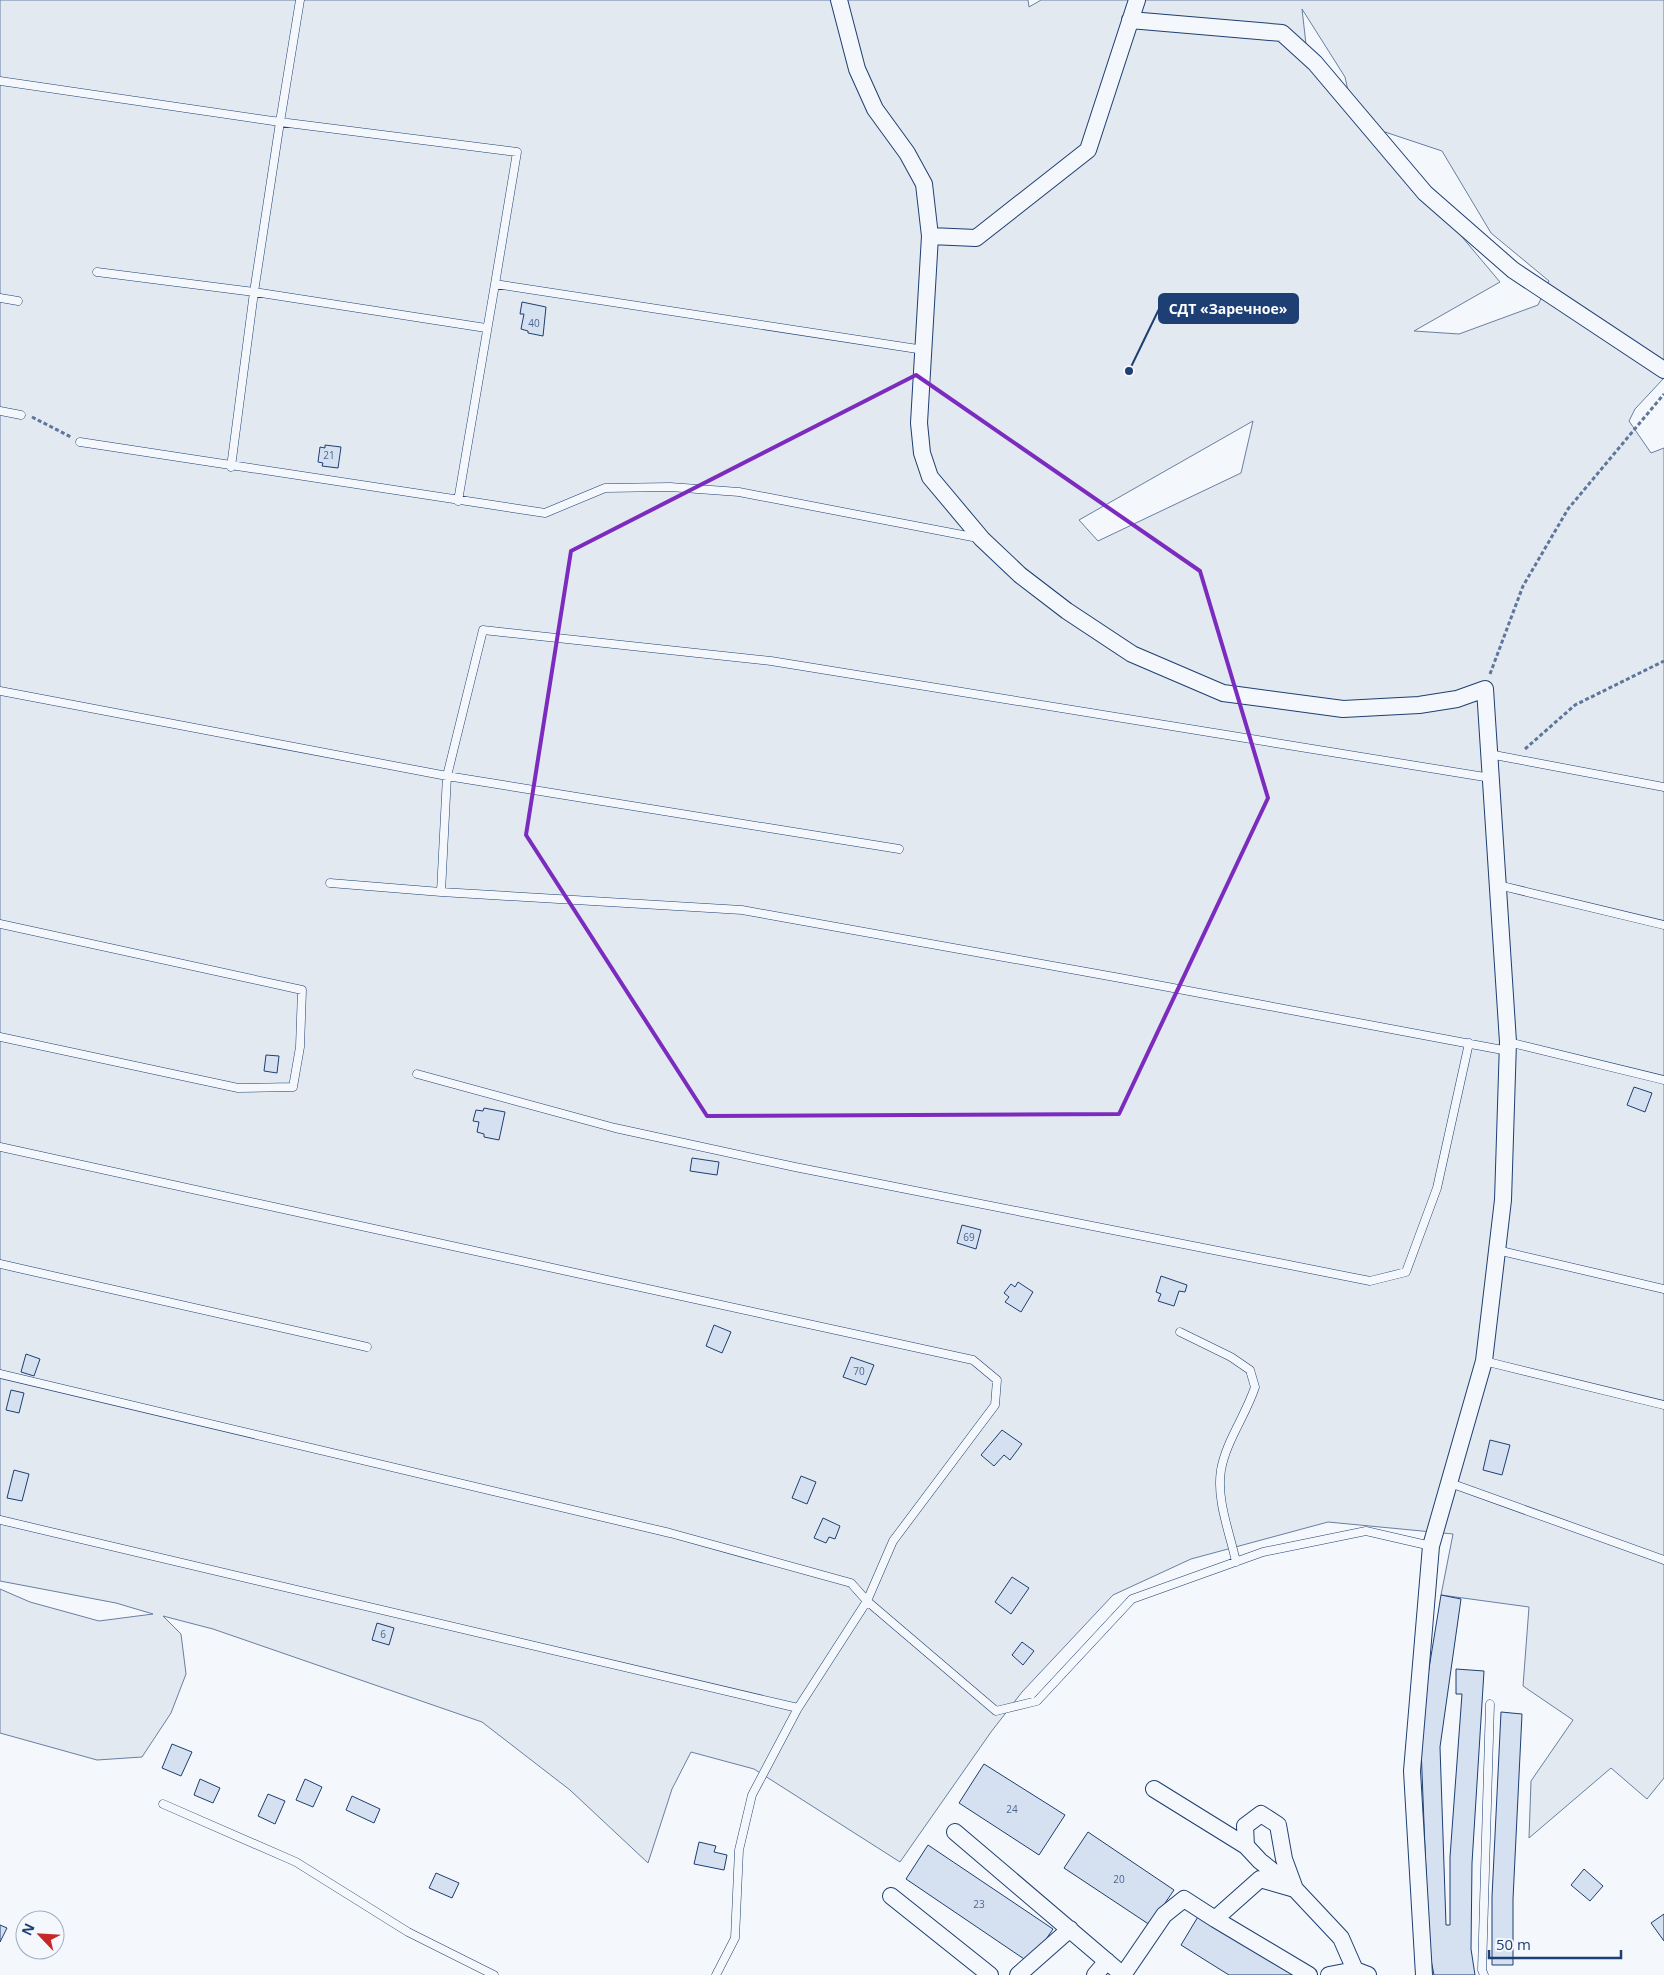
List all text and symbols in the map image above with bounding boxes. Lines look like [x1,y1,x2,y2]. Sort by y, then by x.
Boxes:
callout: СДТ «Заречное» [1159,294,1298,323]
text: СДТ «Заречное» [1169,299,1288,318]
house number: 40 [528,316,540,330]
house number: 21 [323,448,335,462]
house number: 69 [963,1230,975,1244]
house number: 70 [853,1364,865,1378]
house number: 6 [380,1627,386,1641]
house number: 24 [1006,1802,1018,1816]
house number: 20 [1113,1872,1125,1886]
house number: 23 [973,1897,985,1911]
north arrow [15,1910,65,1960]
text: N [17,1920,39,1938]
scale bar [1489,1928,1622,1960]
text: 50 m [1496,1934,1531,1954]

